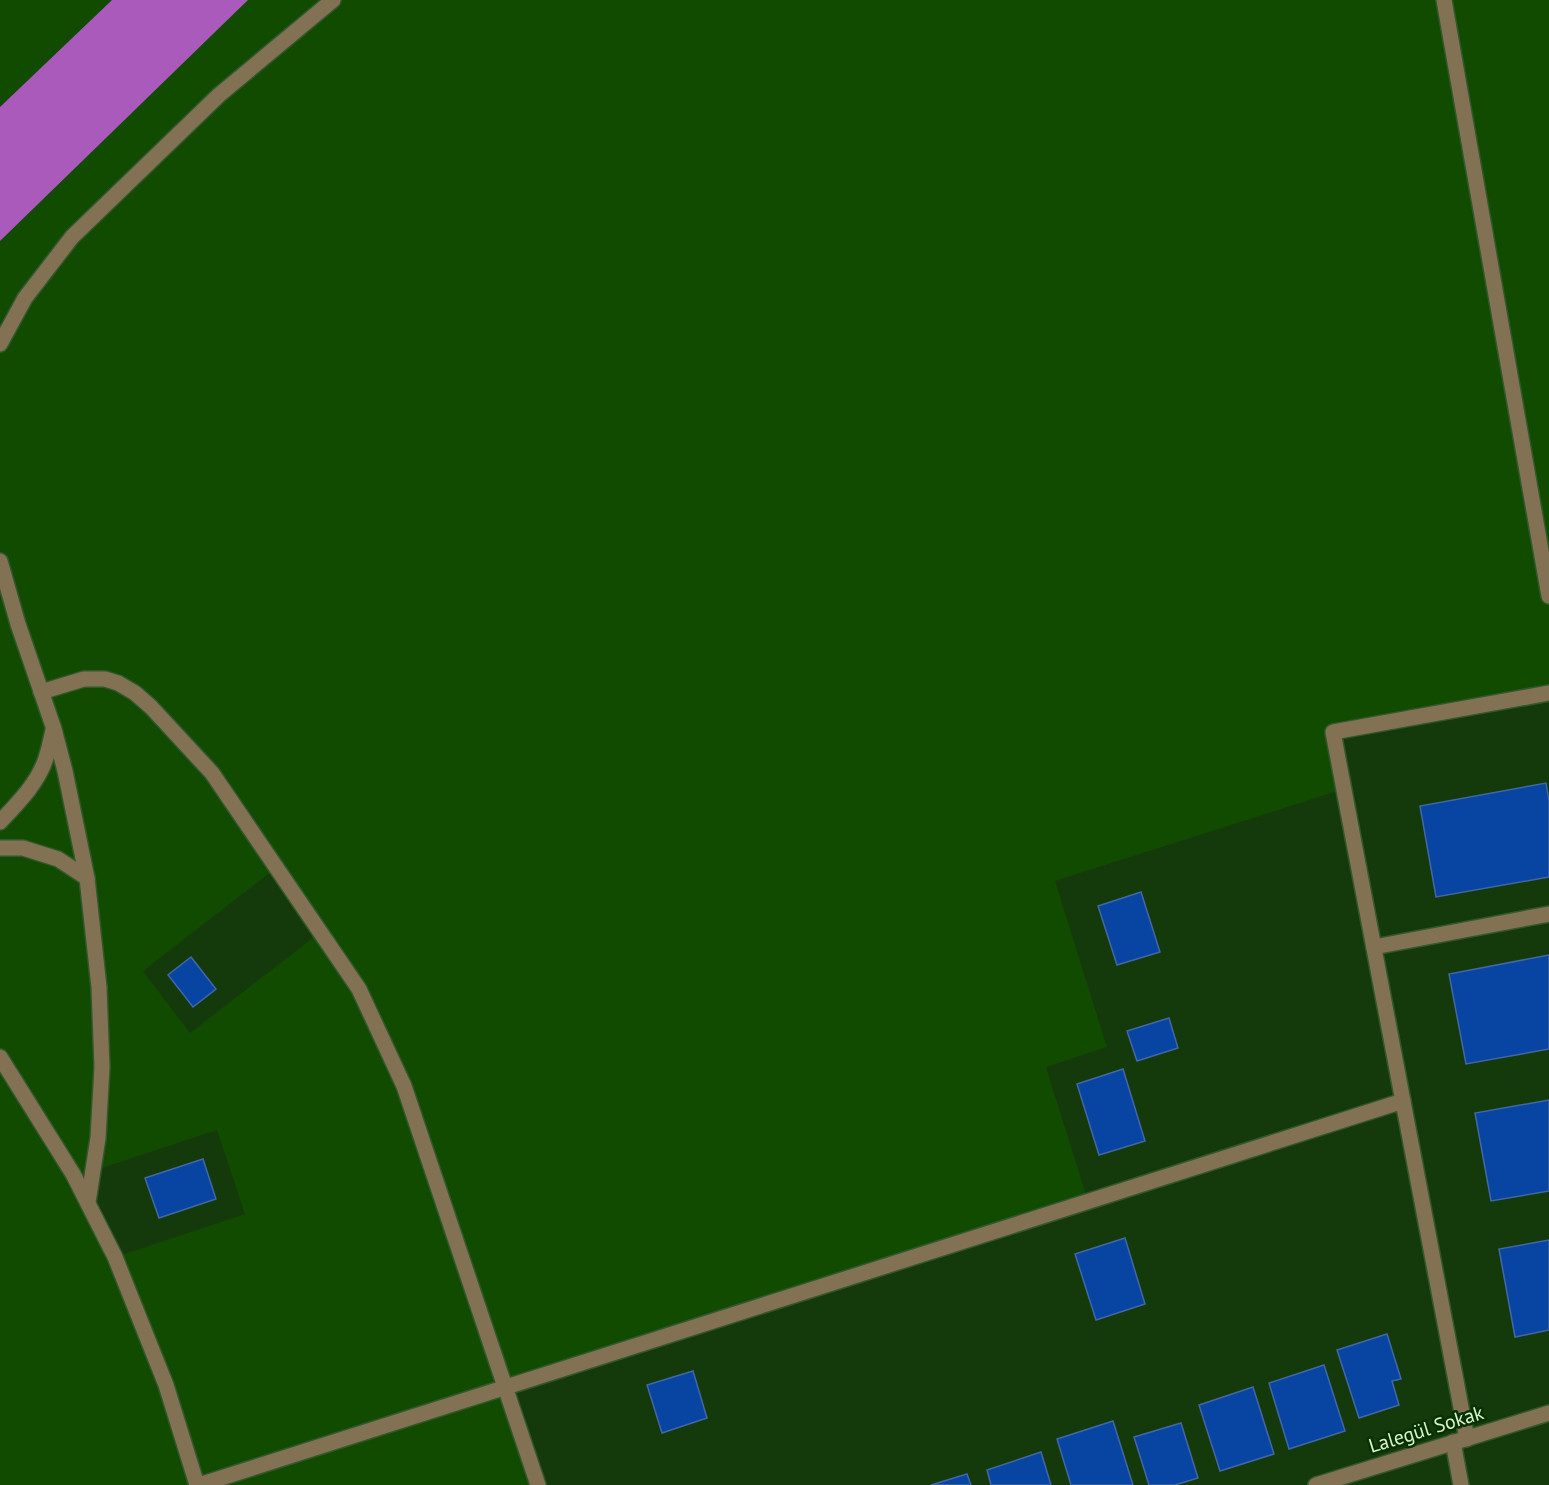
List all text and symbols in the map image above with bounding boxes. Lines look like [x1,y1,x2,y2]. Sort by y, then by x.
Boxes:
street label: Lalegül Sokak [1365,1399,1487,1459]

